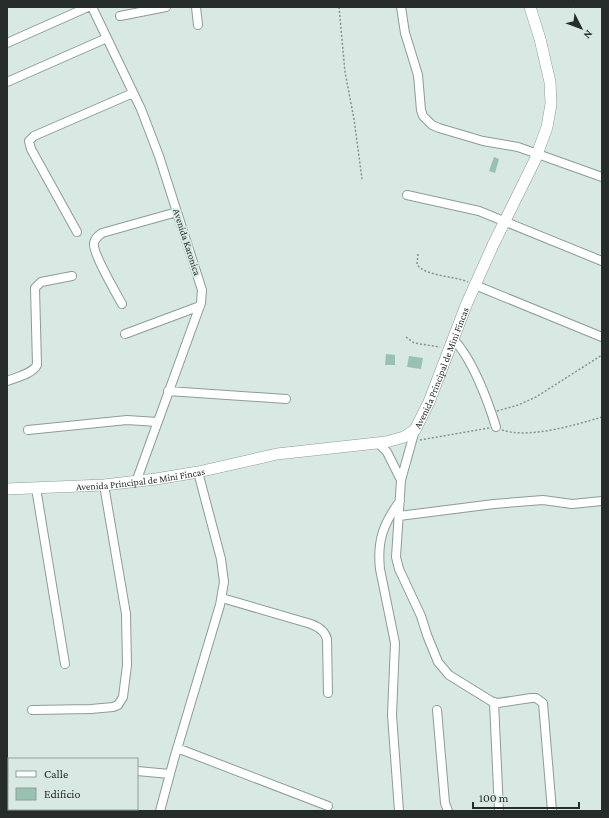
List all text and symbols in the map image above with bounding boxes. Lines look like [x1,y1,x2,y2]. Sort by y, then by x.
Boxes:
north arrow [561,8,601,48]
text: N [581,28,595,42]
street label: Avenida Karonica [171,207,203,277]
street label: Avenida Principal de Mini Fincas [411,305,470,430]
street label: Avenida Principal de Mini Fincas [76,465,206,492]
legend [8,758,138,810]
text: Calle [44,767,68,781]
scale bar [473,784,579,810]
text: Edificio [44,787,81,801]
text: 100 m [479,791,509,805]

